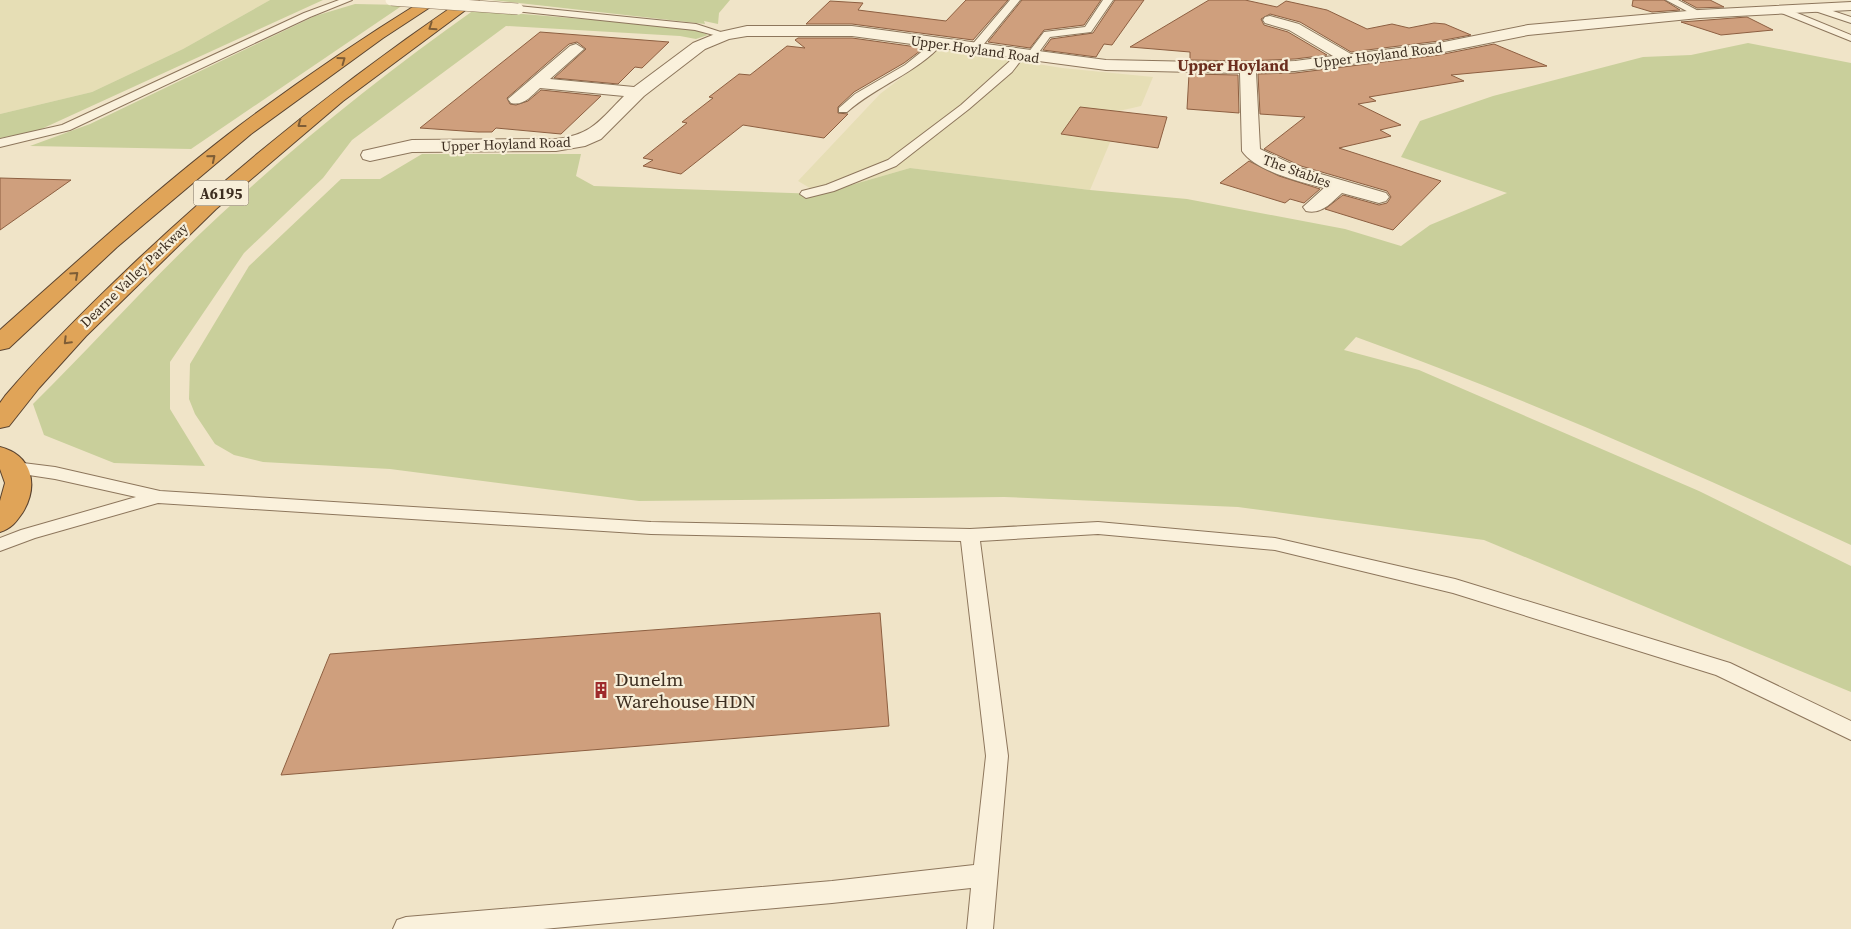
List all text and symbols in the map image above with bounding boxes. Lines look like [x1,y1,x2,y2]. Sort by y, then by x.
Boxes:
one-way arrow [428,21,438,30]
street label: Upper Hoyland Road [909,30,1041,68]
street label: Upper Hoyland Road [1312,37,1444,73]
district label: Upper Hoyland [1177,54,1289,76]
one-way arrow [336,57,346,66]
one-way arrow [298,118,307,127]
street label: Upper Hoyland Road [441,132,571,156]
street label: The Stables [1260,149,1334,193]
one-way arrow [206,154,215,163]
road number: A6195 [194,180,248,206]
street label: Dearne Valley Parkway [76,218,193,332]
one-way arrow [70,272,79,281]
one-way arrow [63,335,72,344]
place label: Dunelm Warehouse HDN [615,666,756,714]
building icon: Dunelm Warehouse HDN [591,680,611,700]

